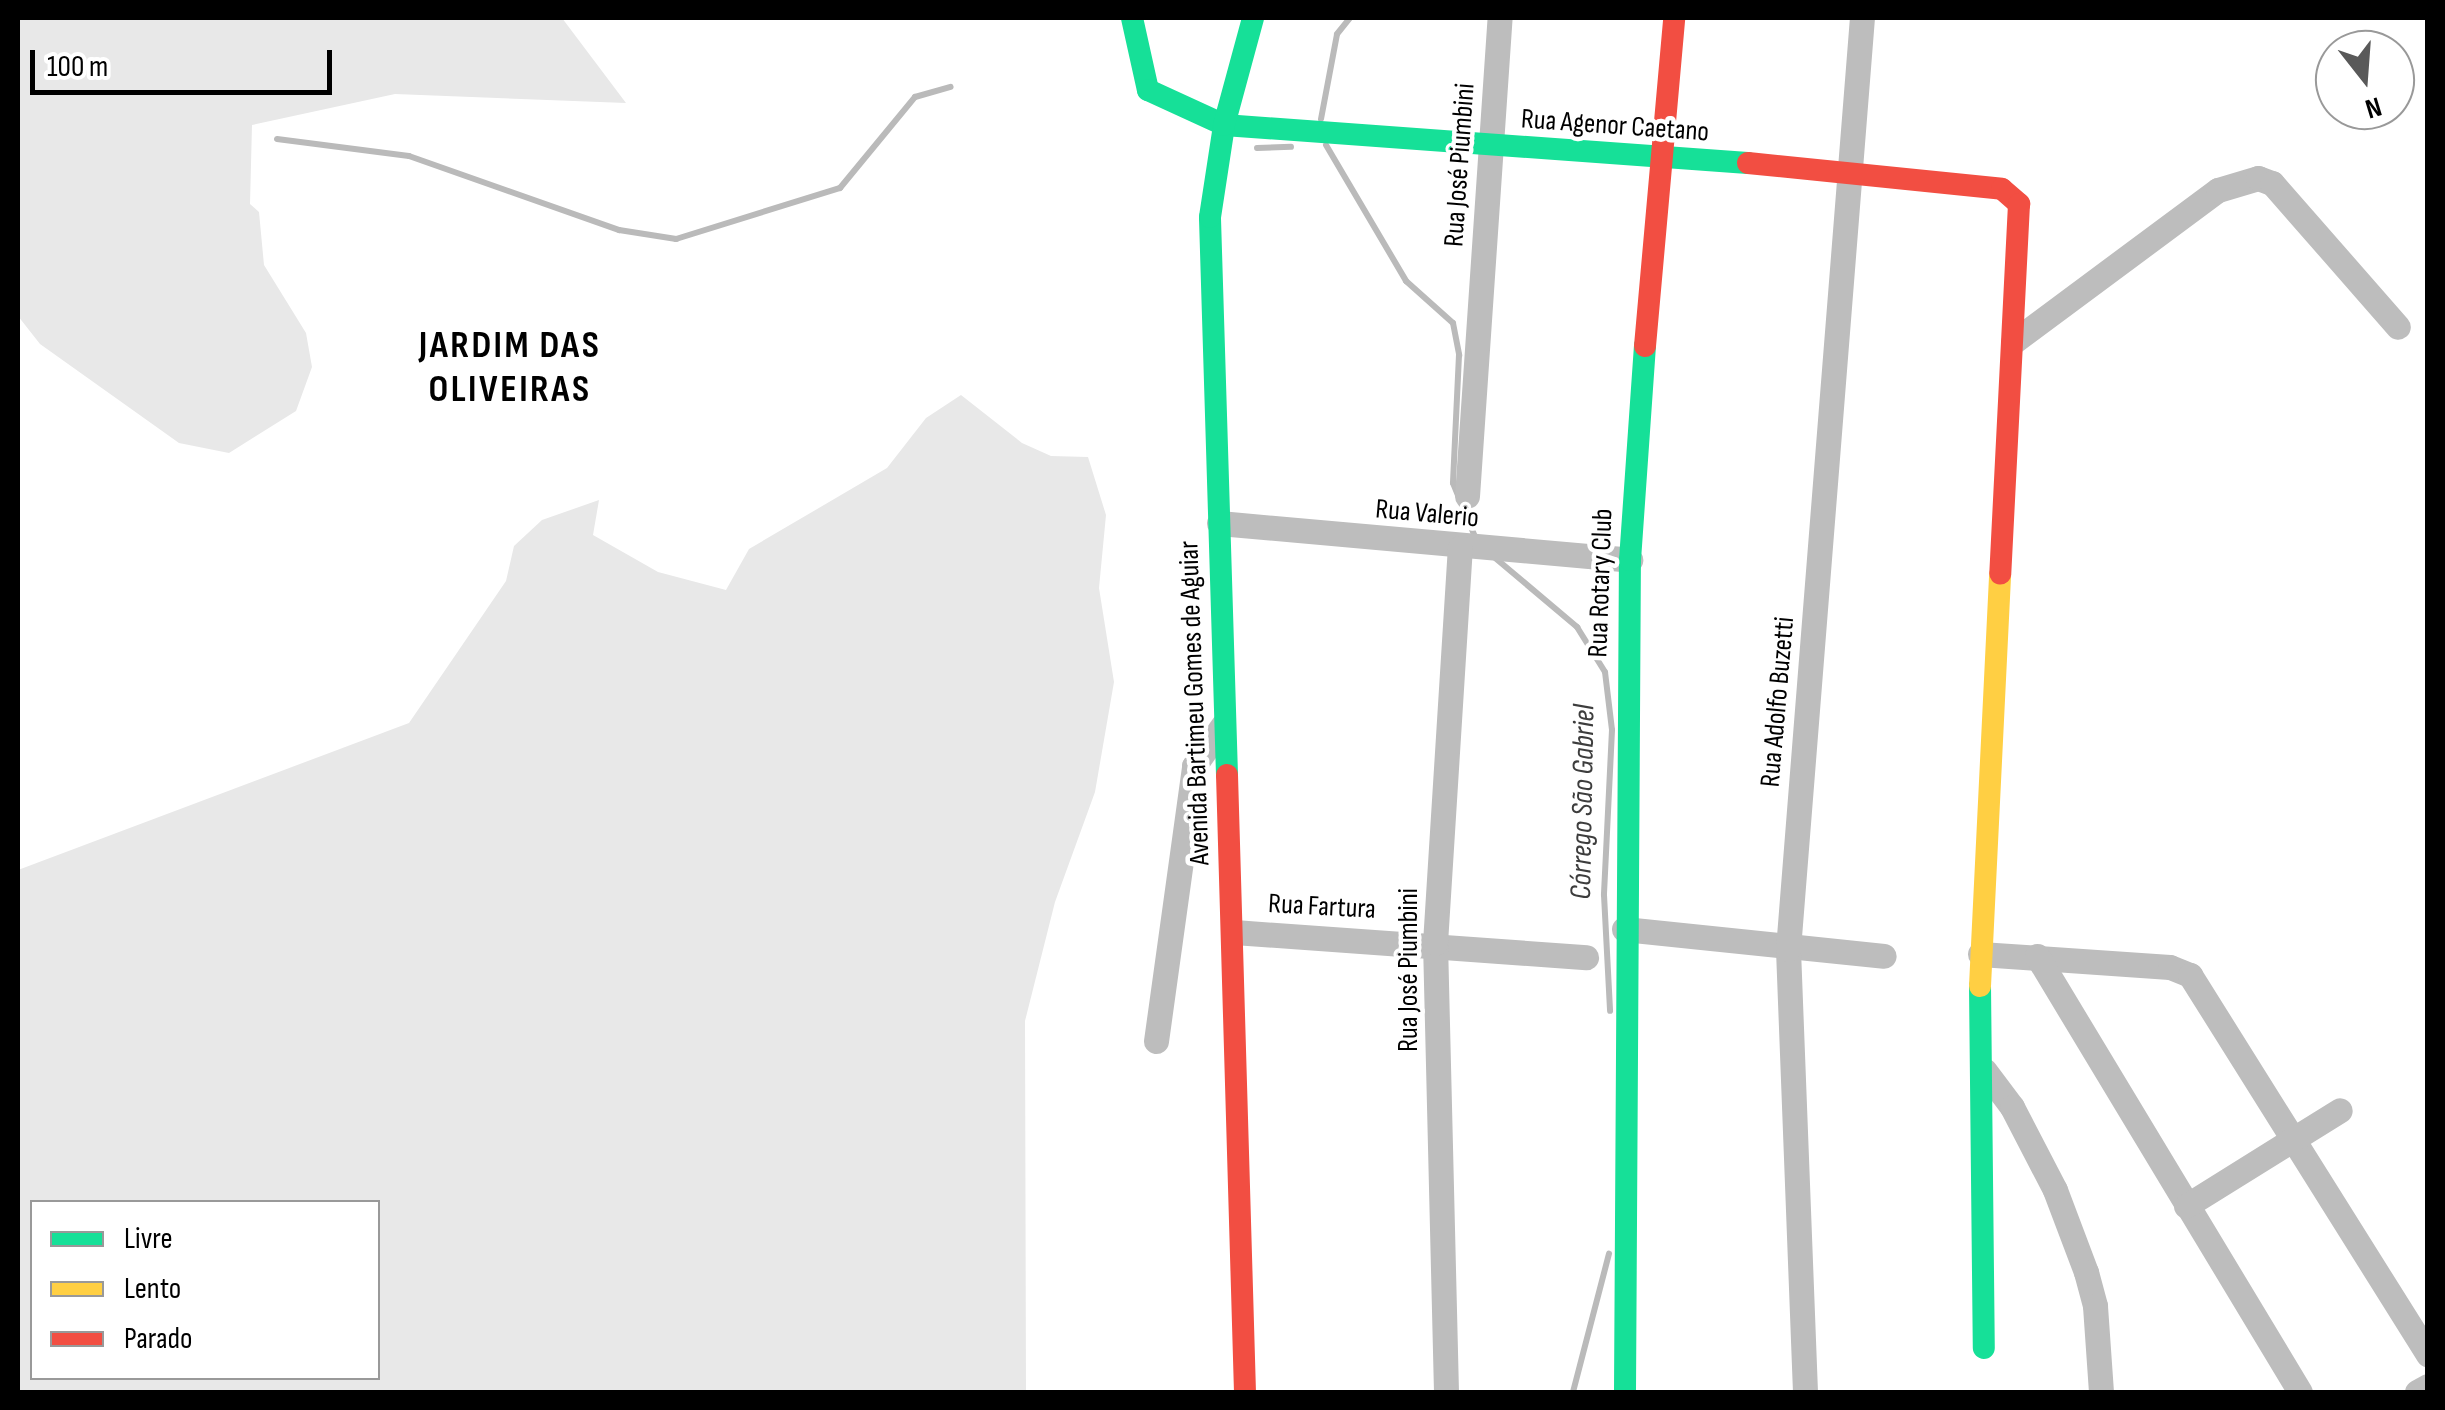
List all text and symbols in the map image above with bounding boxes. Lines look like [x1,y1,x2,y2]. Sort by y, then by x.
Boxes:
scale bar [35,30,338,92]
north arrow [2315,30,2415,130]
text: 100 m [47,49,108,85]
street label: Rua José Piumbini [1438,82,1482,248]
text: N [2361,89,2385,125]
street label: Rua Agenor Caetano [1520,103,1710,149]
district label: JARDIM DAS OLIVEIRAS [419,323,601,412]
street label: Rua Valerio [1374,493,1480,535]
street label: Rua Rotary Club [1582,508,1620,658]
street label: Avenida Bartimeu Gomes de Aguiar [1173,540,1217,866]
street label: Rua Adolfo Buzetti [1754,615,1802,789]
water label: Córrego São Gabriel [1563,704,1603,900]
street label: Rua Fartura [1267,887,1377,927]
street label: Rua José Piumbini [1392,888,1426,1052]
legend [30,1200,380,1380]
text: Livre [124,1221,172,1257]
text: Lento [124,1271,181,1307]
text: Parado [124,1321,192,1357]

